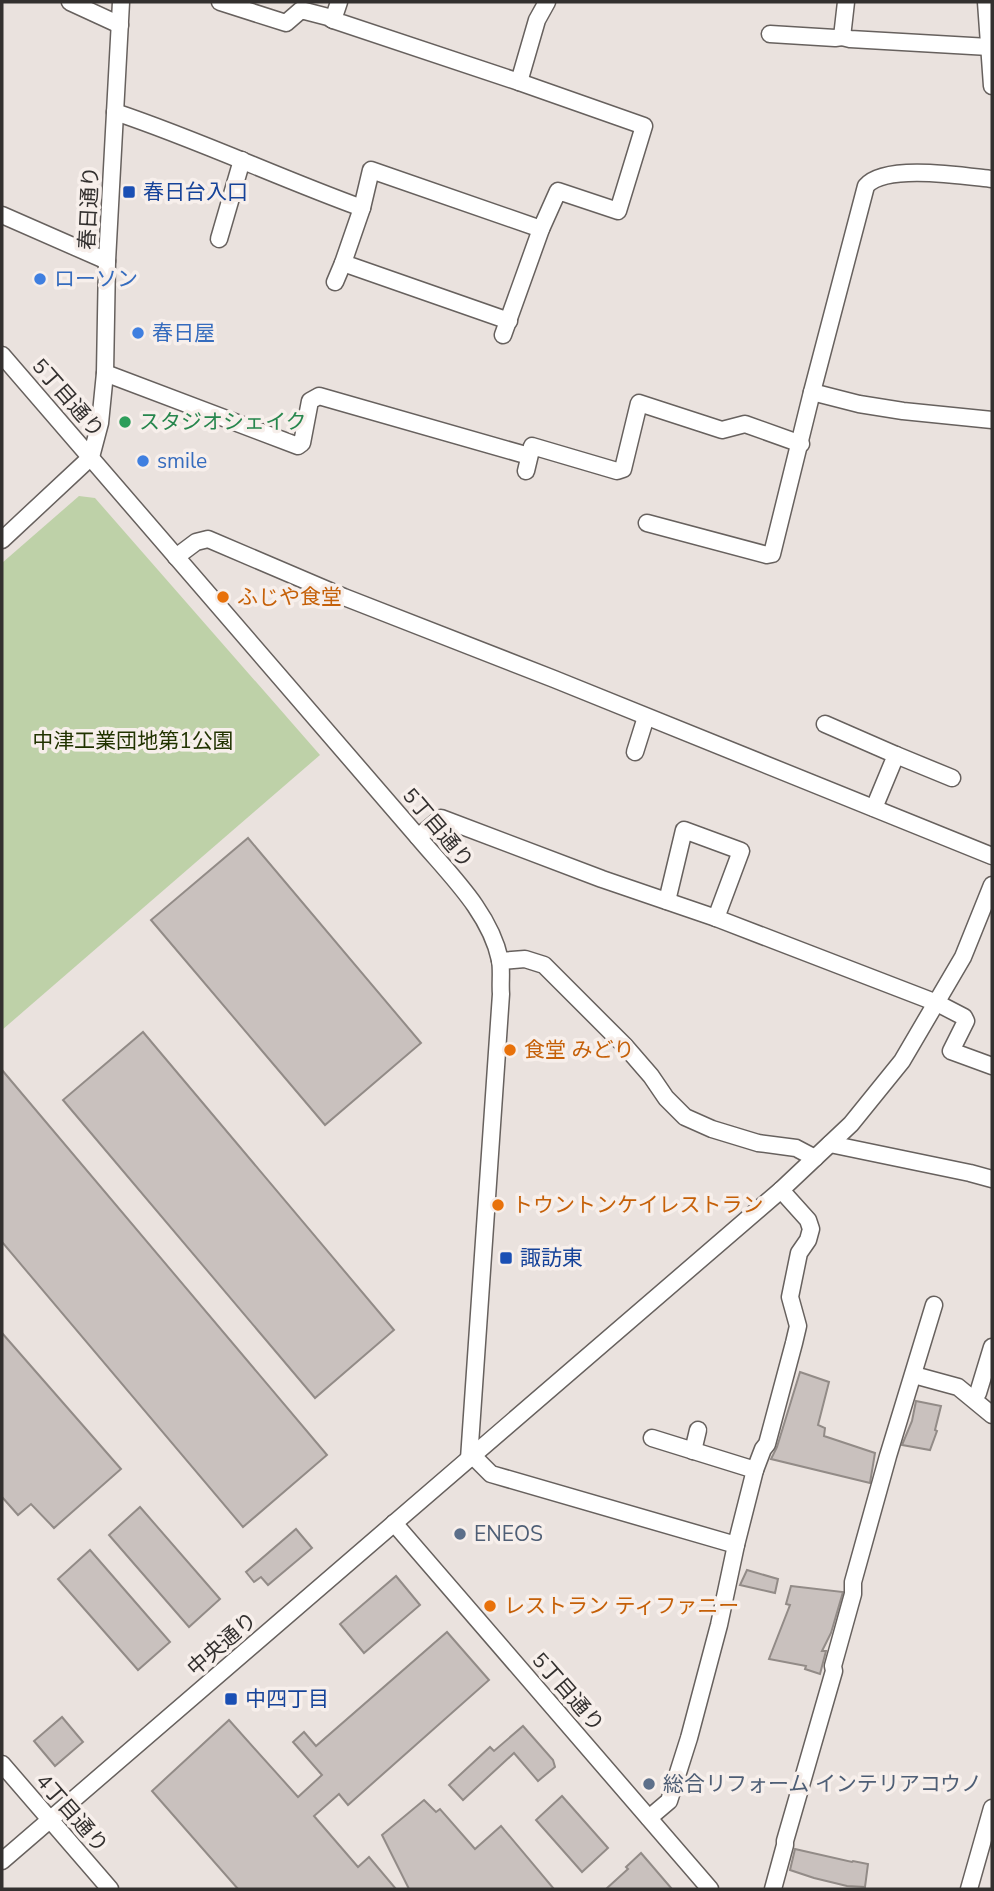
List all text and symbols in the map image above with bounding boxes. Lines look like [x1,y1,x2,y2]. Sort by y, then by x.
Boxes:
street label: 春日通り [73,165,105,251]
place label: 春日台入口 [143,178,248,206]
marker: 春日台入口 [121,184,137,200]
place label: ローソン [54,265,138,293]
marker: ローソン [32,271,48,287]
place label: 春日屋 [152,319,215,347]
marker: 春日屋 [130,325,146,341]
street label: 5丁目通り [26,352,110,444]
place label: スタジオシェイク [139,408,307,436]
marker: スタジオシェイク [117,414,133,430]
place label: smile [157,447,207,475]
marker: smile [135,453,151,469]
place label: ふじや食堂 [237,583,342,611]
marker: ふじや食堂 [215,589,231,605]
park label: 中津工業団地第1公園 [32,727,234,755]
street label: 5丁目通り [396,782,480,874]
place label: 食堂 みどり [524,1036,634,1064]
marker: 食堂 みどり [502,1042,518,1058]
place label: トウントンケイレストラン [512,1191,764,1219]
marker: トウントンケイレストラン [490,1197,506,1213]
place label: 諏訪東 [520,1244,583,1272]
marker: 諏訪東 [498,1250,514,1266]
place label: ENEOS [474,1520,543,1548]
marker: ENEOS [452,1526,468,1542]
place label: レストラン ティファニー [504,1592,739,1620]
marker: レストラン ティファニー [482,1598,498,1614]
street label: 中央通り [181,1606,263,1682]
street label: 5丁目通り [526,1646,610,1738]
place label: 中四丁目 [245,1685,329,1713]
marker: 中四丁目 [223,1691,239,1707]
street label: 4丁目通り [30,1767,114,1859]
place label: 総合リフォーム インテリアコウノ [663,1770,982,1798]
marker: 総合リフォーム インテリアコウノ [641,1776,657,1792]

